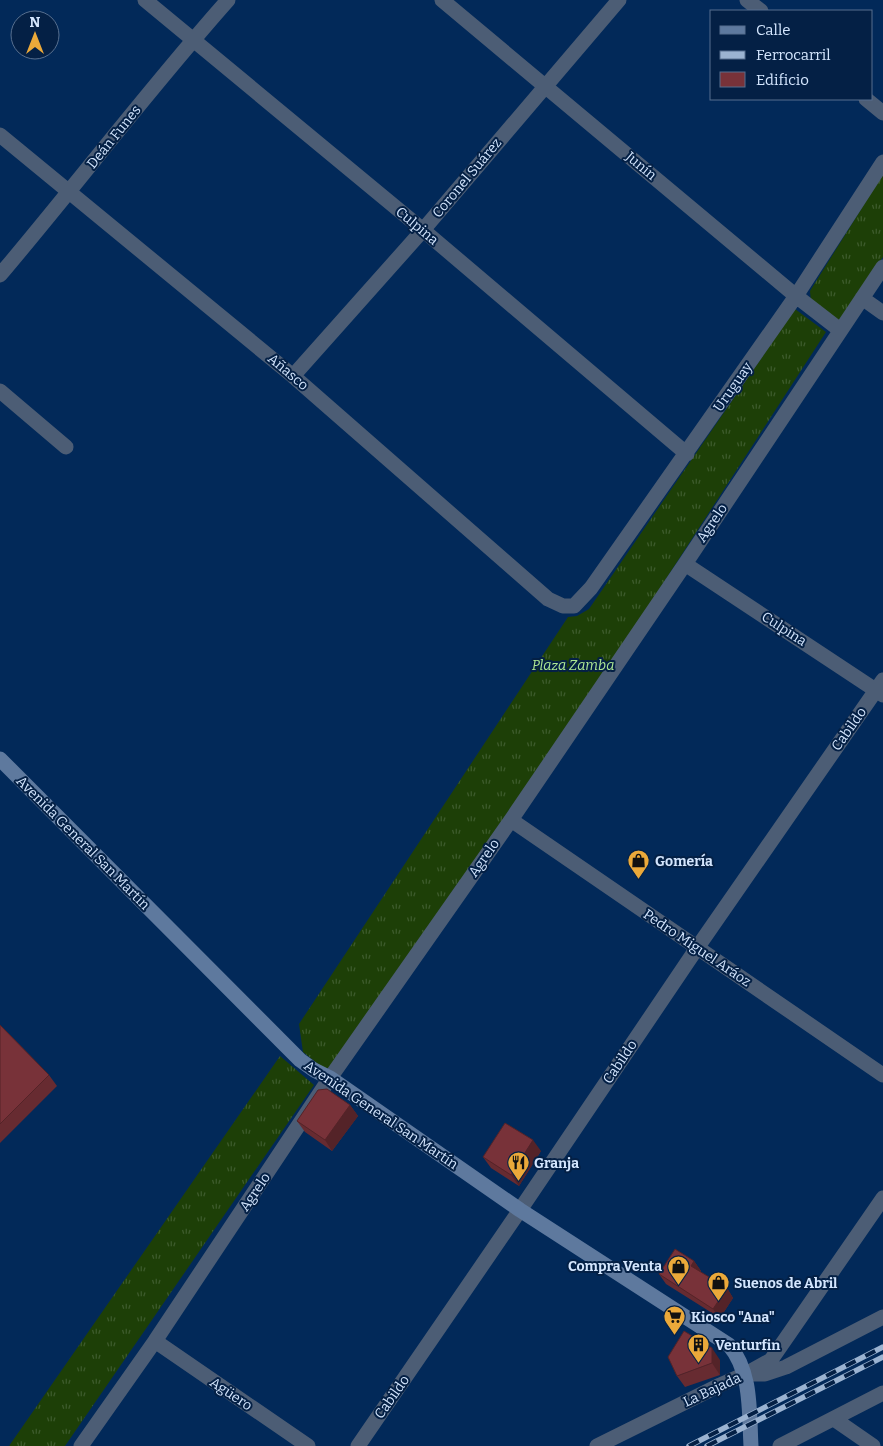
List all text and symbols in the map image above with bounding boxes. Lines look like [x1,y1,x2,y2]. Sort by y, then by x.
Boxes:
north arrow [10,10,60,60]
legend [710,10,873,100]
text: N [30,14,41,31]
text: Calle [756,21,790,39]
text: Ferrocarril [756,46,831,64]
text: Edificio [756,71,809,89]
street label: Deán Funes [83,102,145,172]
street label: Coronel Suárez [429,135,505,221]
street label: Junín [621,148,660,184]
street label: Culpina [392,203,442,249]
street label: Añasco [264,350,312,394]
street label: Uruguay [710,359,756,415]
street label: Agrelo [693,501,731,545]
street label: Culpina [758,608,810,650]
park label: Plaza Zamba [532,657,614,674]
street label: Cabildo [828,704,870,754]
street label: Avenida General San Martín [13,773,153,913]
street label: Agrelo [465,836,503,880]
shop icon: Gomería [627,849,651,880]
place label: Gomería [655,853,713,870]
street label: Pedro Miguel Aráoz [640,906,754,990]
street label: Cabildo [599,1037,641,1087]
street label: Avenida General San Martín [301,1057,461,1173]
restaurant icon: Granja [506,1151,530,1182]
place label: Granja [534,1155,579,1172]
street label: Agrelo [236,1170,274,1214]
shop icon: Compra Venta [666,1254,690,1285]
place label: Compra Venta [568,1258,662,1275]
shop icon: Suenos de Abril [706,1271,730,1302]
place label: Suenos de Abril [734,1275,838,1292]
supermarket icon: Kiosco "Ana" [663,1305,687,1336]
place label: Kiosco "Ana" [691,1309,775,1326]
building icon: Venturfin [687,1333,711,1364]
place label: Venturfin [715,1337,780,1354]
street label: La Bajada [680,1369,744,1411]
street label: Cabildo [371,1372,413,1422]
street label: Agüero [206,1374,256,1414]

